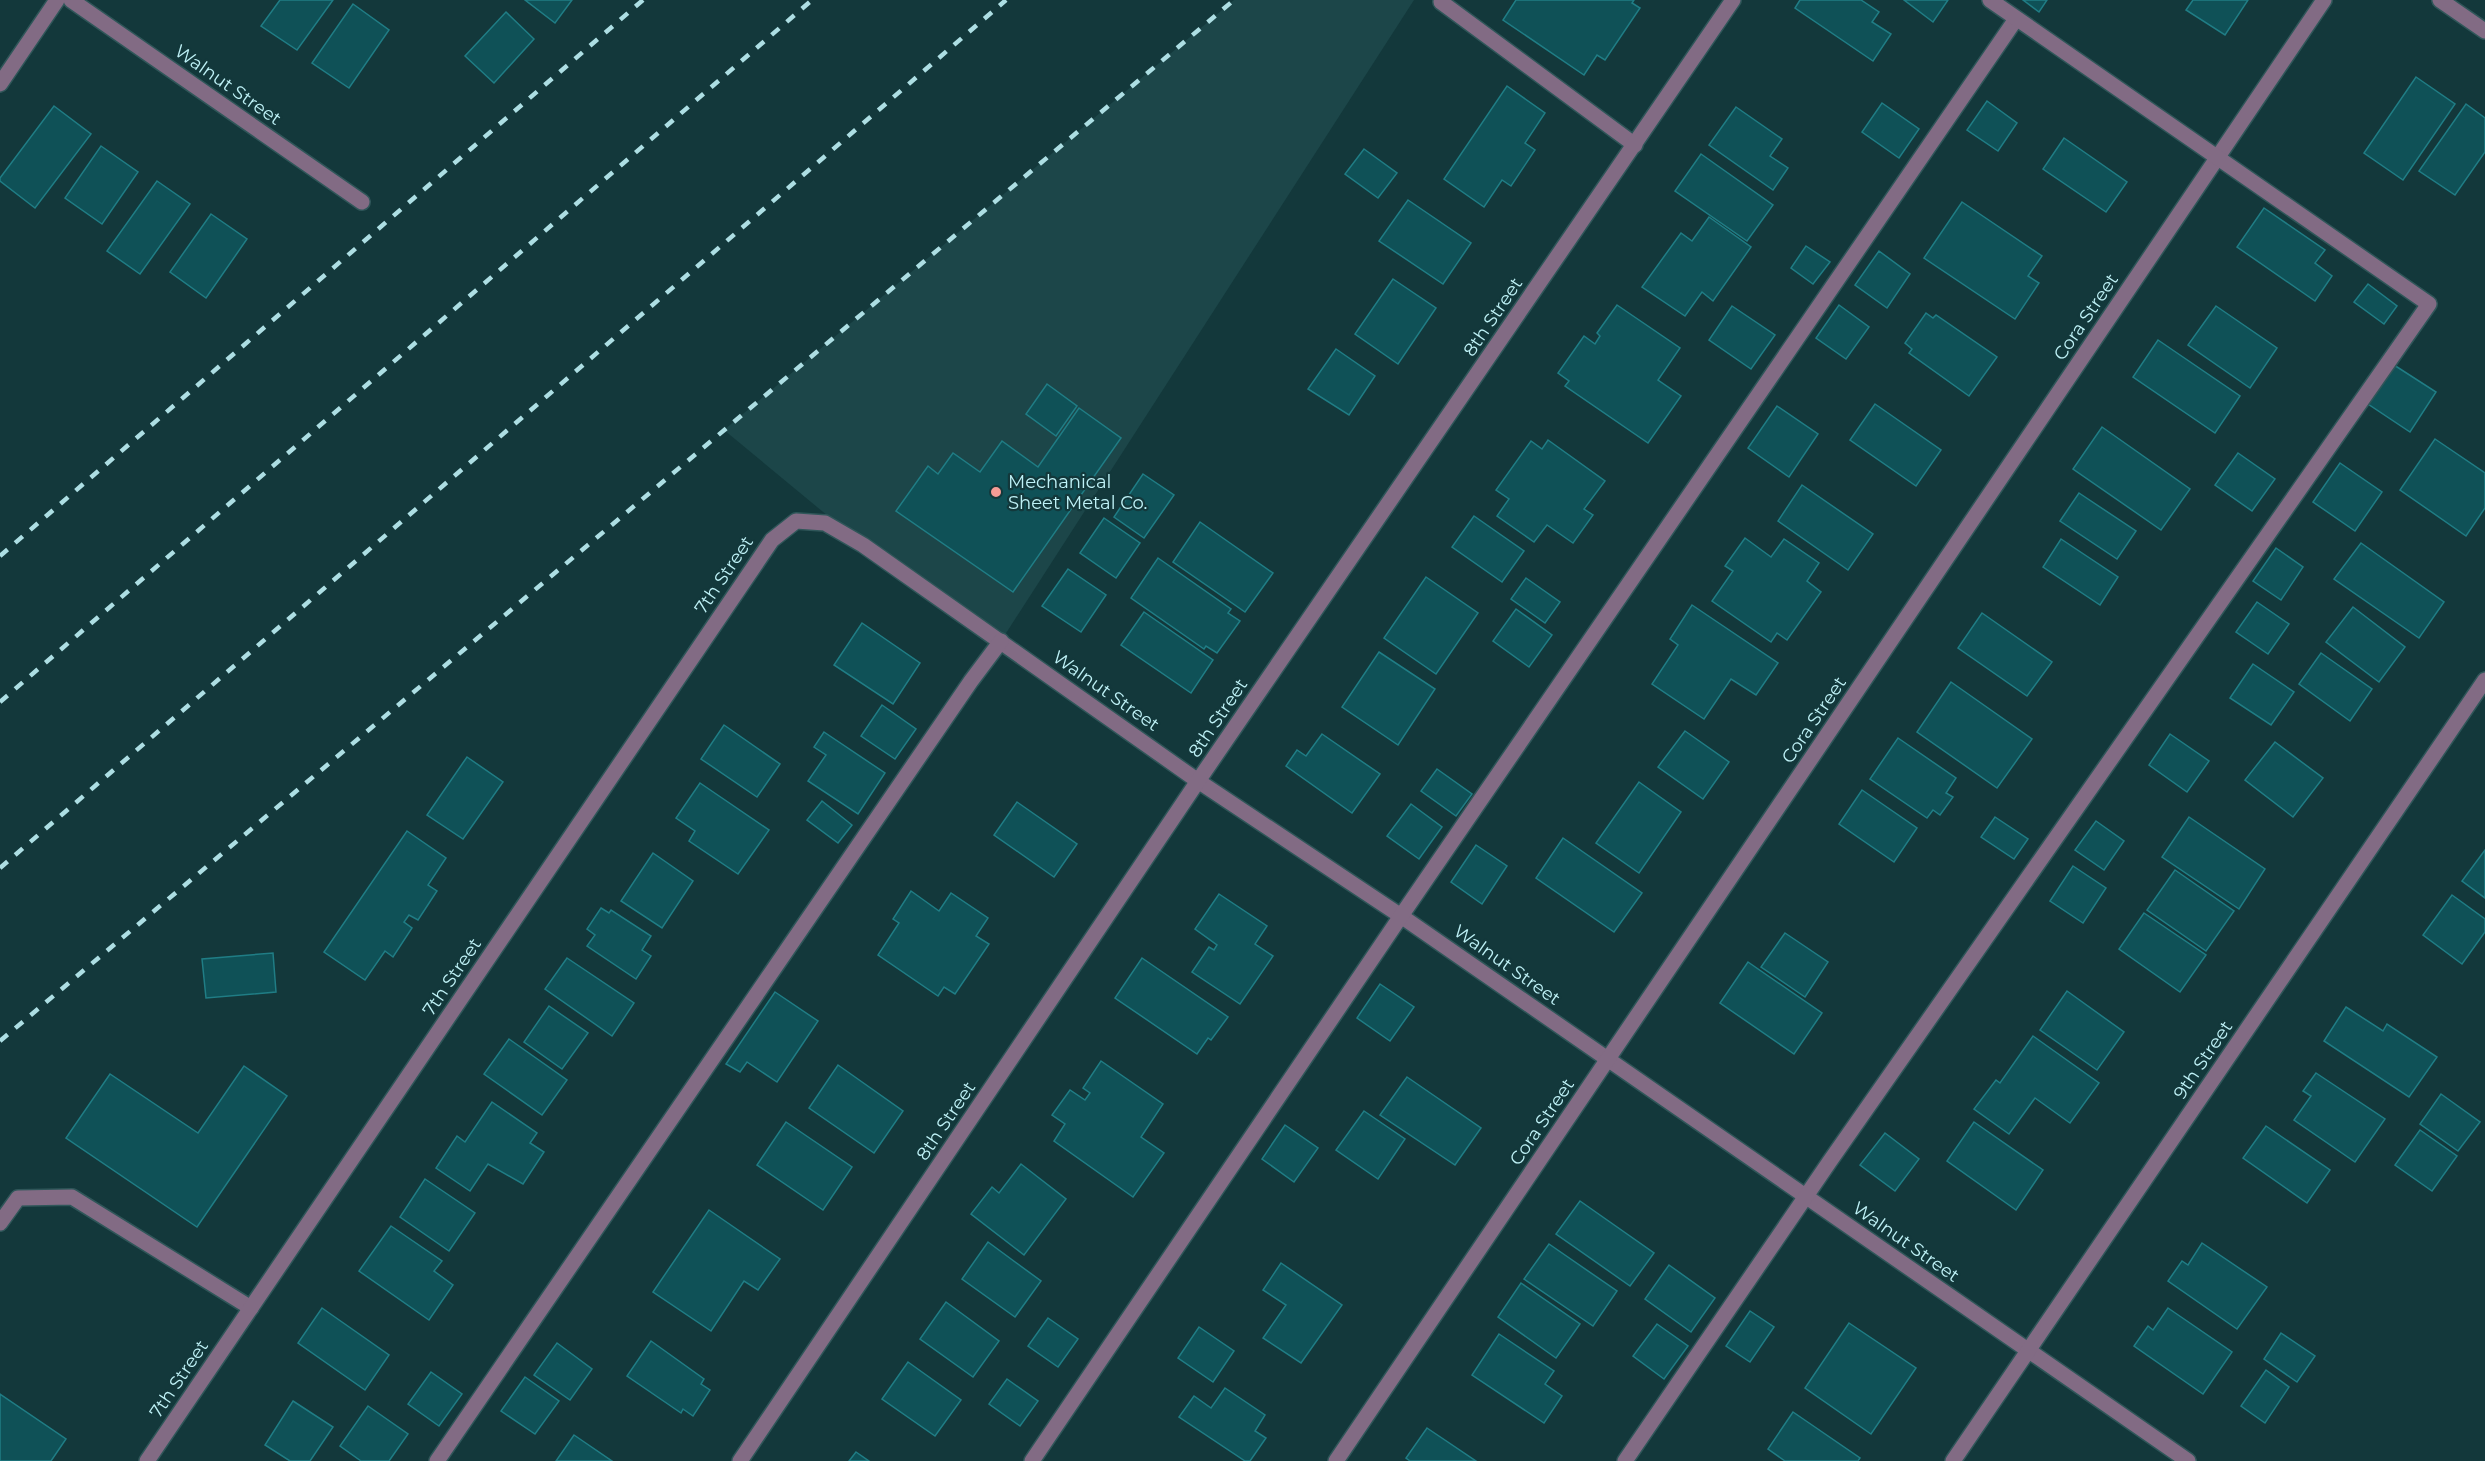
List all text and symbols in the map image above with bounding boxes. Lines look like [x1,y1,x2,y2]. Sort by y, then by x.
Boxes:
street label: Walnut Street [170,40,286,130]
street label: Cora Street [2049,269,2123,365]
street label: 8th Street [1459,273,1527,361]
place label: Mechanical Sheet Metal Co. [1008,471,1147,514]
marker: Mechanical Sheet Metal Co. [989,485,1003,499]
street label: 7th Street [690,532,758,618]
street label: Walnut Street [1048,646,1164,736]
street label: Cora Street [1777,672,1851,768]
street label: 8th Street [1184,674,1252,762]
street label: Walnut Street [1449,920,1565,1010]
street label: 7th Street [418,934,486,1020]
street label: 9th Street [2169,1017,2237,1103]
street label: Cora Street [1505,1074,1579,1170]
street label: 8th Street [912,1077,980,1165]
street label: Walnut Street [1848,1197,1964,1287]
street label: 7th Street [145,1336,213,1422]

